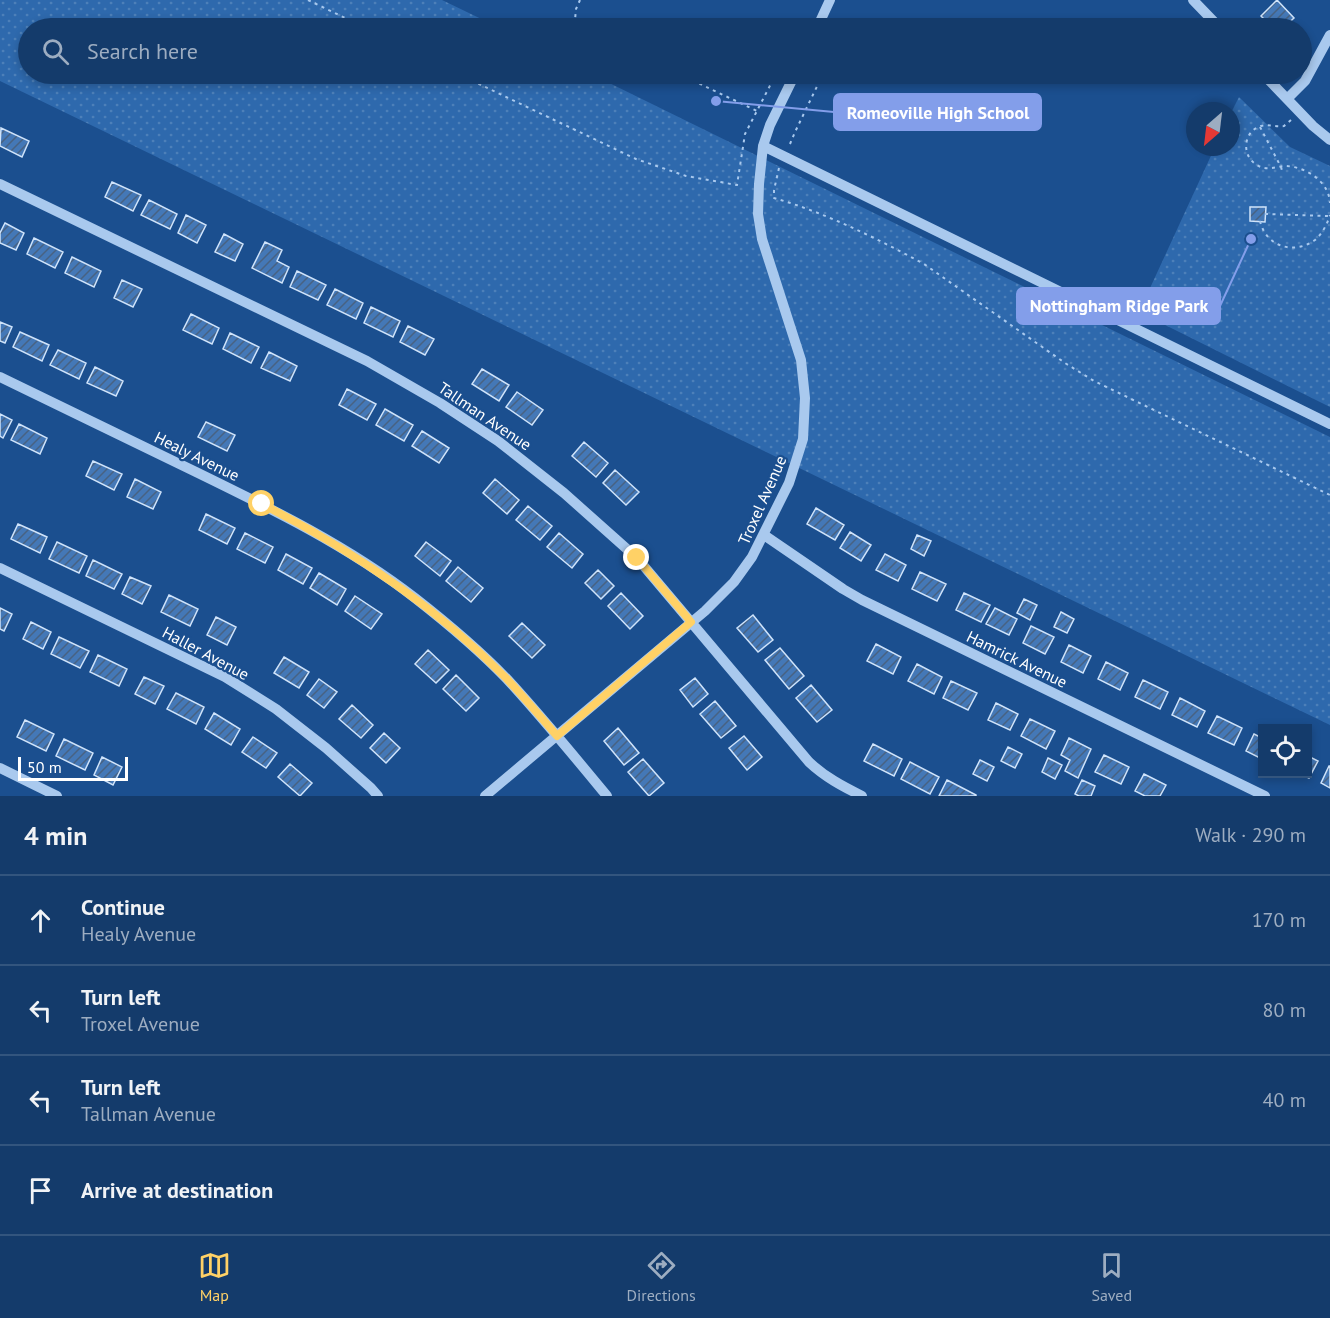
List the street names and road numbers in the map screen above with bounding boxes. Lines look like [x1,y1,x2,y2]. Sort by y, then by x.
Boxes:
street label: Tallman Avenue [435,378,535,454]
street label: Healy Avenue [151,427,243,485]
street label: Troxel Avenue [734,452,790,548]
street label: Haller Avenue [159,622,253,684]
street label: Hamrick Avenue [963,626,1071,692]

